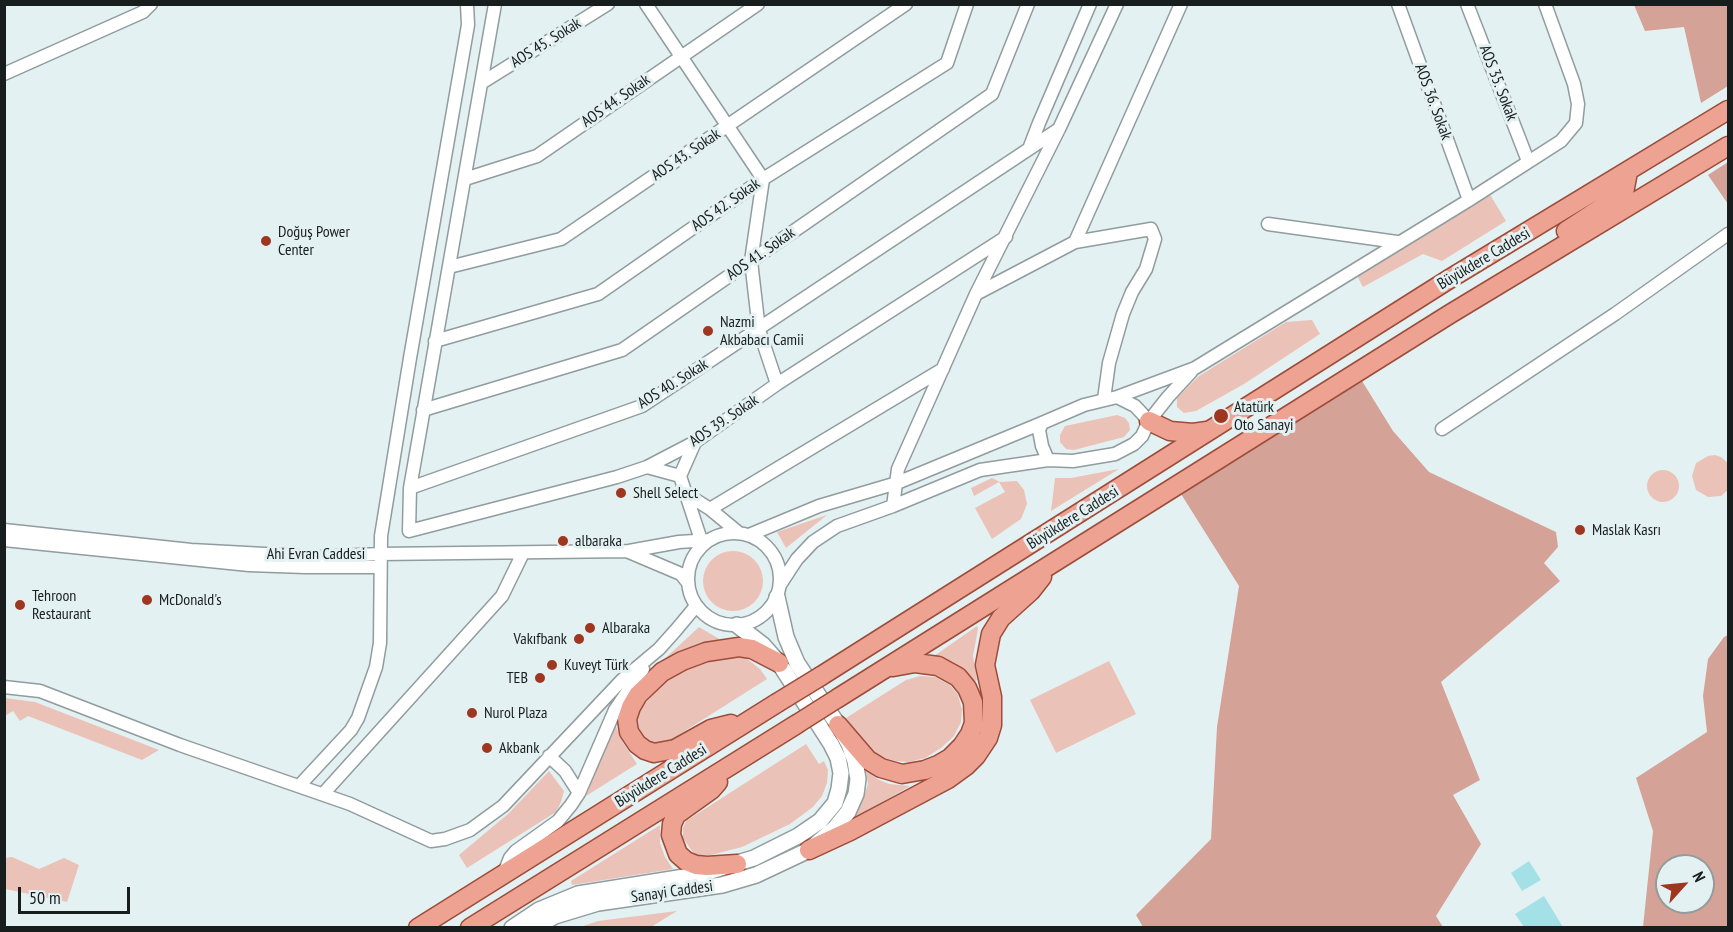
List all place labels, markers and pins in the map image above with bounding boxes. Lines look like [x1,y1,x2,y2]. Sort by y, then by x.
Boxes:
place label: Doğuş Power Center [278,222,350,260]
marker: Doğuş Power Center [259,234,273,248]
place label: Nazmi Akbabacı Camii [720,312,804,350]
marker: Nazmi Akbabacı Camii [701,324,715,338]
place label: Atatürk Oto Sanayi [1234,397,1294,435]
marker: Atatürk Oto Sanayi [1212,407,1230,425]
place label: Shell Select [633,483,698,503]
marker: Shell Select [614,486,628,500]
place label: Maslak Kasrı [1592,520,1661,540]
marker: Maslak Kasrı [1573,523,1587,537]
place label: albaraka [575,531,622,551]
marker: albaraka [556,534,570,548]
place label: Tehroon Restaurant [32,586,91,624]
place label: McDonald's [159,590,222,610]
marker: McDonald's [140,593,154,607]
marker: Tehroon Restaurant [13,598,27,612]
place label: Albaraka [602,618,650,638]
marker: Albaraka [583,621,597,635]
place label: Vakıfbank [513,629,567,649]
marker: Vakıfbank [572,632,586,646]
place label: Kuveyt Türk [564,655,629,675]
marker: Kuveyt Türk [545,658,559,672]
place label: TEB [506,668,528,688]
marker: TEB [533,671,547,685]
place label: Nurol Plaza [484,703,547,723]
marker: Nurol Plaza [465,706,479,720]
place label: Akbank [499,738,539,758]
marker: Akbank [480,741,494,755]

